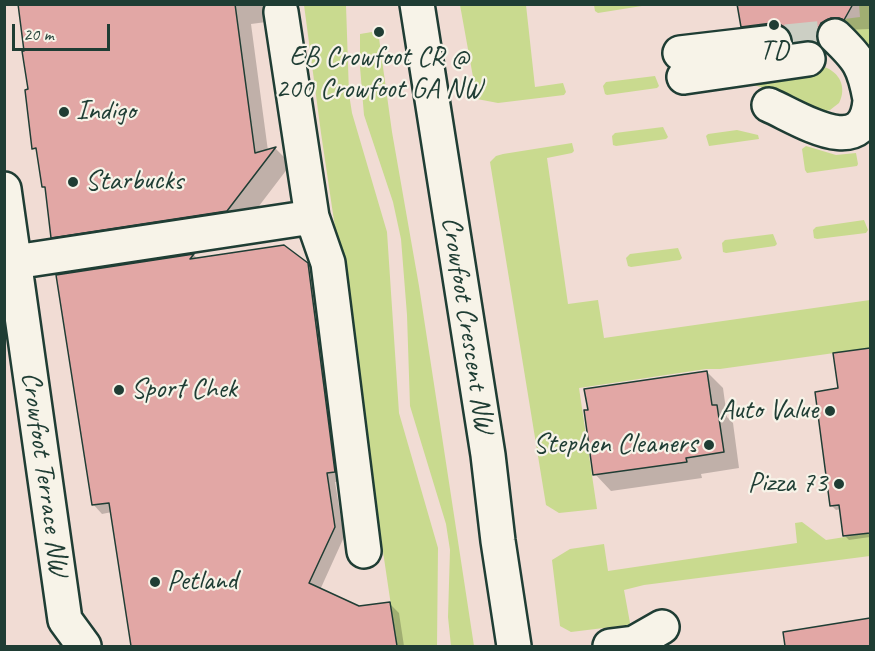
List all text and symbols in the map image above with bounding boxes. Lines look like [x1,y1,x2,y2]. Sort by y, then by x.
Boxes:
scale bar [15,12,112,50]
marker: TD [767,18,781,32]
text: 20 m [23,23,54,45]
marker: EB Crowfoot CR @ 200 Crowfoot GA NW [372,25,386,39]
place label: TD [759,35,789,69]
place label: EB Crowfoot CR @ 200 Crowfoot GA NW [275,41,483,107]
place label: Indigo [76,95,136,129]
marker: Indigo [57,105,71,119]
place label: Starbucks [85,165,183,199]
marker: Starbucks [66,175,80,189]
street label: Crowfoot Crescent NW [433,214,501,436]
street label: Crowfoot Terrace NW [13,370,75,578]
place label: Sport Chek [131,373,237,407]
marker: Sport Chek [112,383,126,397]
place label: Auto Value [719,394,818,428]
marker: Auto Value [823,404,837,418]
place label: Stephen Cleaners [533,428,697,462]
marker: Stephen Cleaners [702,438,716,452]
place label: Pizza 73 [748,467,827,501]
marker: Pizza 73 [832,477,846,491]
place label: Petland [167,565,237,599]
marker: Petland [148,575,162,589]

